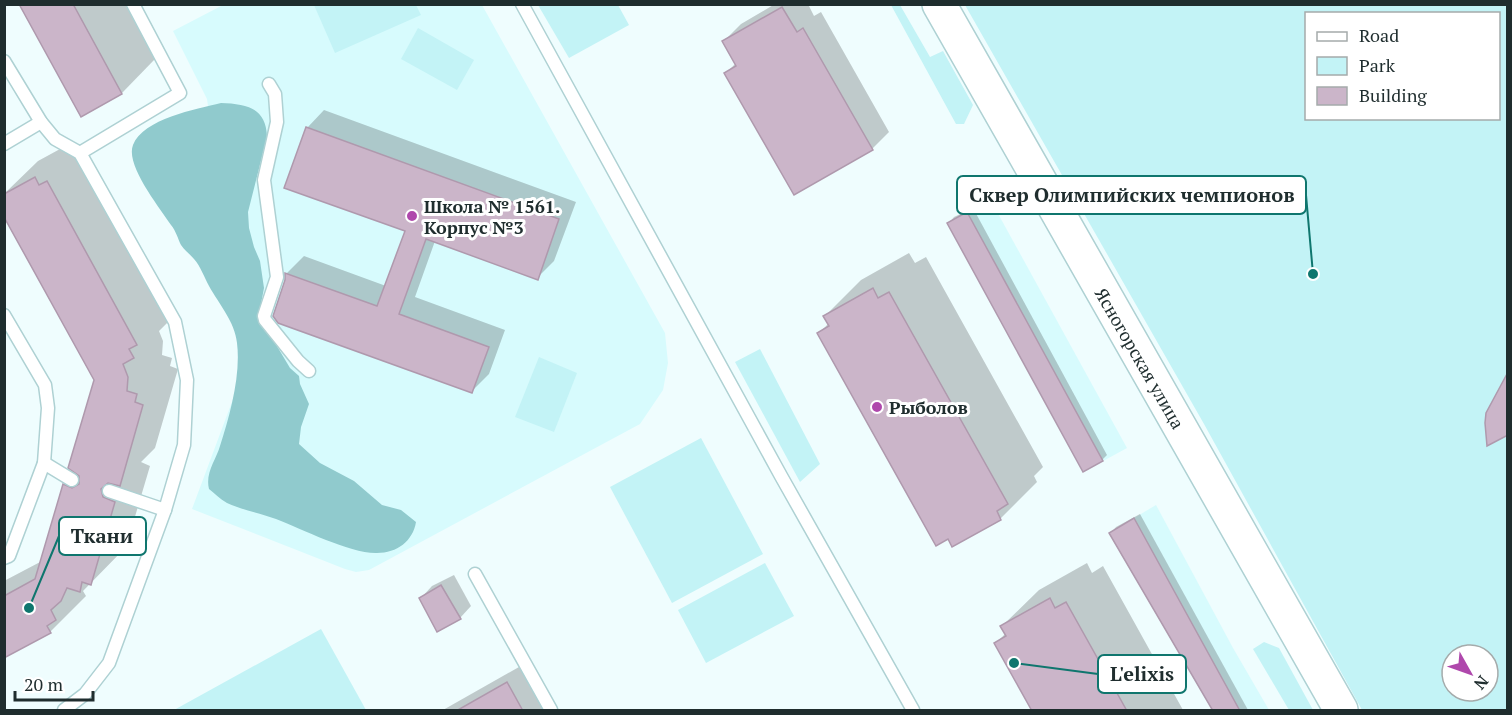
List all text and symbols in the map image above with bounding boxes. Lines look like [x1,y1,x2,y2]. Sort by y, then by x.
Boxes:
legend [1305,12,1500,120]
text: Road [1359,23,1399,47]
text: Park [1359,53,1396,77]
text: Building [1359,83,1427,107]
callout: Сквер Олимпийских чемпионов [957,176,1306,214]
text: Сквер Олимпийских чемпионов [969,181,1295,208]
place label: Школа № 1561. Корпус №3 [424,194,560,239]
marker: Школа № 1561. Корпус №3 [405,209,419,223]
street label: Ясногорская улица [1090,283,1190,433]
place label: Рыболов [889,395,968,419]
marker: Рыболов [870,400,884,414]
callout: Ткани [59,517,146,555]
text: Ткани [71,522,133,549]
north arrow [1440,643,1500,703]
callout: L'elixis [1098,655,1186,693]
text: L'elixis [1110,660,1174,687]
scale bar [15,664,93,702]
text: N [1469,671,1494,694]
text: 20 m [24,672,64,696]

